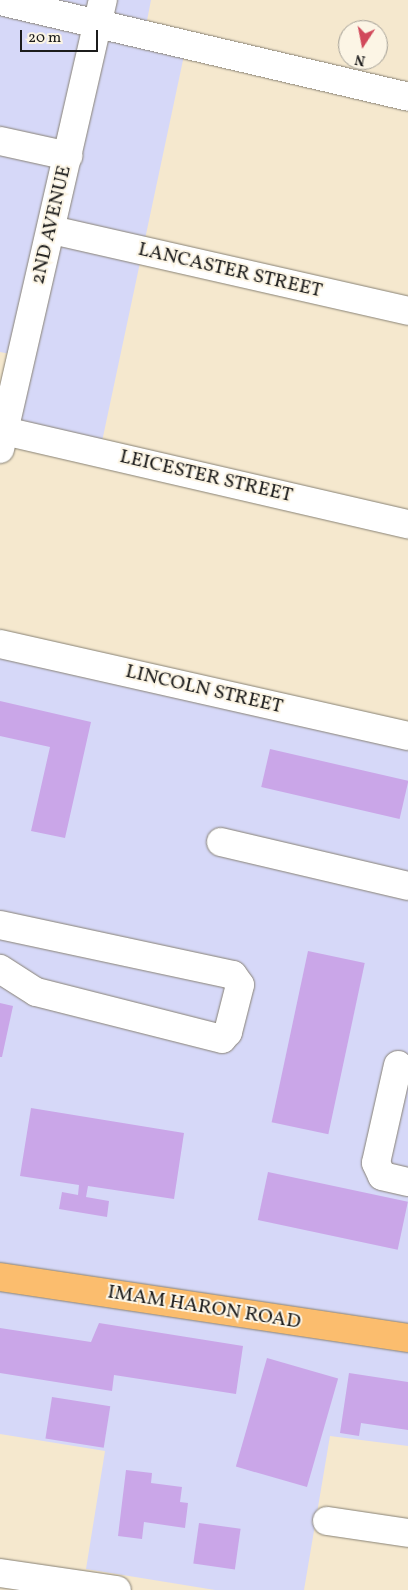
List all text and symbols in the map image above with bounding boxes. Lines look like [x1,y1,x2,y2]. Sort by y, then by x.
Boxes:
scale bar [22,20,100,52]
north arrow [338,20,388,70]
text: 20 m [28,28,61,49]
text: N [353,49,367,70]
street label: 2ND AVENUE [27,163,77,287]
street label: LANCASTER STREET [136,238,324,304]
street label: LEICESTER STREET [117,445,295,509]
street label: LINCOLN STREET [123,660,285,720]
street label: IMAM HARON ROAD [106,1281,302,1335]

